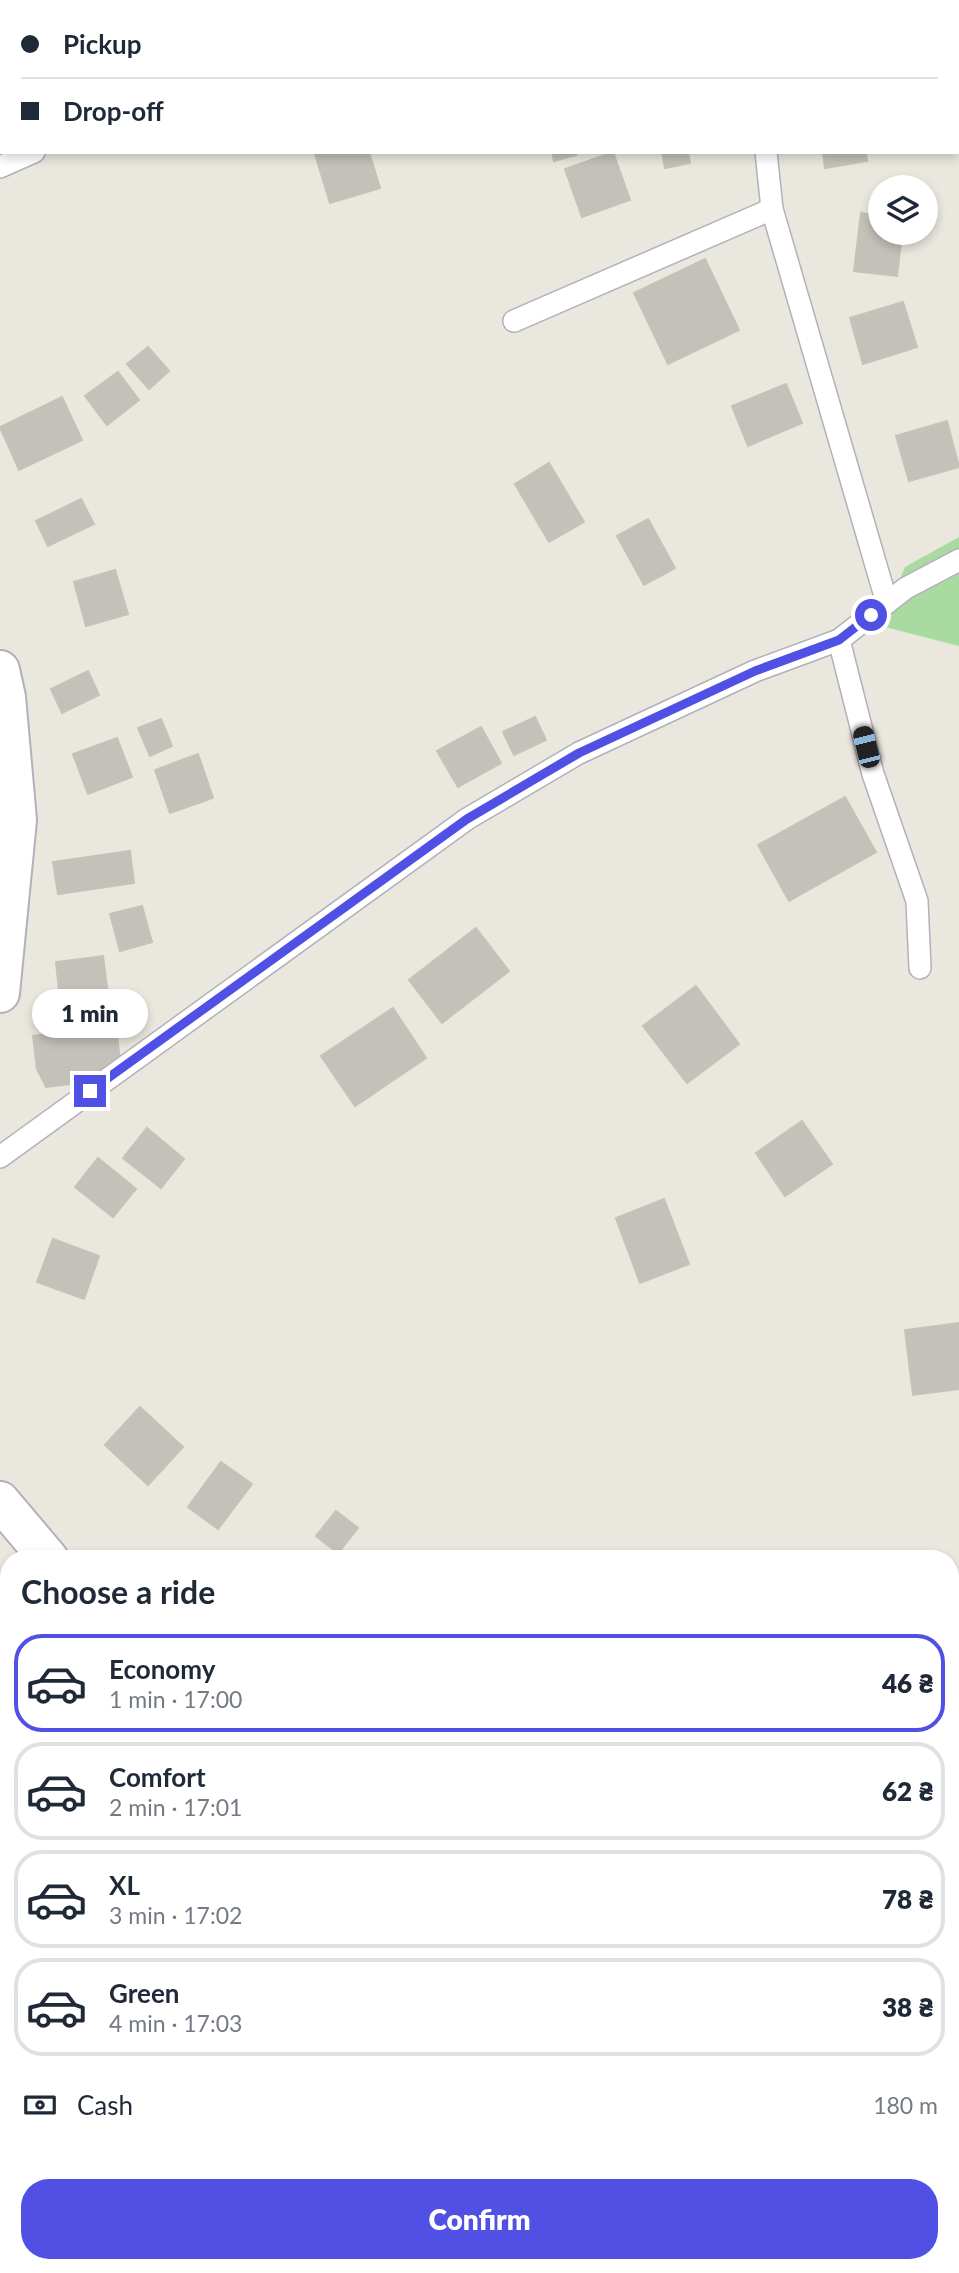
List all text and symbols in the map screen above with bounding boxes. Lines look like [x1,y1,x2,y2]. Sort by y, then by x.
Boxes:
text: Pickup [63,28,142,60]
text: Drop-off [63,95,164,127]
map controls [868,175,938,245]
button: layers [868,175,938,245]
route start [855,599,887,631]
car [851,724,882,770]
callout: 1 min [32,990,148,1038]
text: 1 min [61,999,119,1027]
route end [74,1075,106,1107]
text: Choose a ride [21,1572,215,1611]
icon: car [25,1652,88,1715]
text: Economy [109,1653,215,1685]
text: 46 ₴ [882,1667,934,1699]
text: 1 min · 17:00 [109,1685,242,1713]
icon: car [25,1760,88,1823]
text: Comfort [109,1761,206,1793]
text: 62 ₴ [882,1775,934,1807]
text: 2 min · 17:01 [109,1793,242,1821]
icon: car [25,1868,88,1931]
text: XL [109,1869,140,1901]
text: 78 ₴ [882,1883,934,1915]
text: 3 min · 17:02 [109,1901,242,1929]
icon: car [25,1976,88,2039]
text: Green [109,1977,179,2009]
text: 38 ₴ [882,1991,934,2023]
text: 4 min · 17:03 [109,2009,242,2037]
icon: cash [21,2086,59,2124]
text: Cash [77,2089,133,2121]
text: 180 m [873,2091,938,2119]
button: Confirm [21,2179,938,2259]

